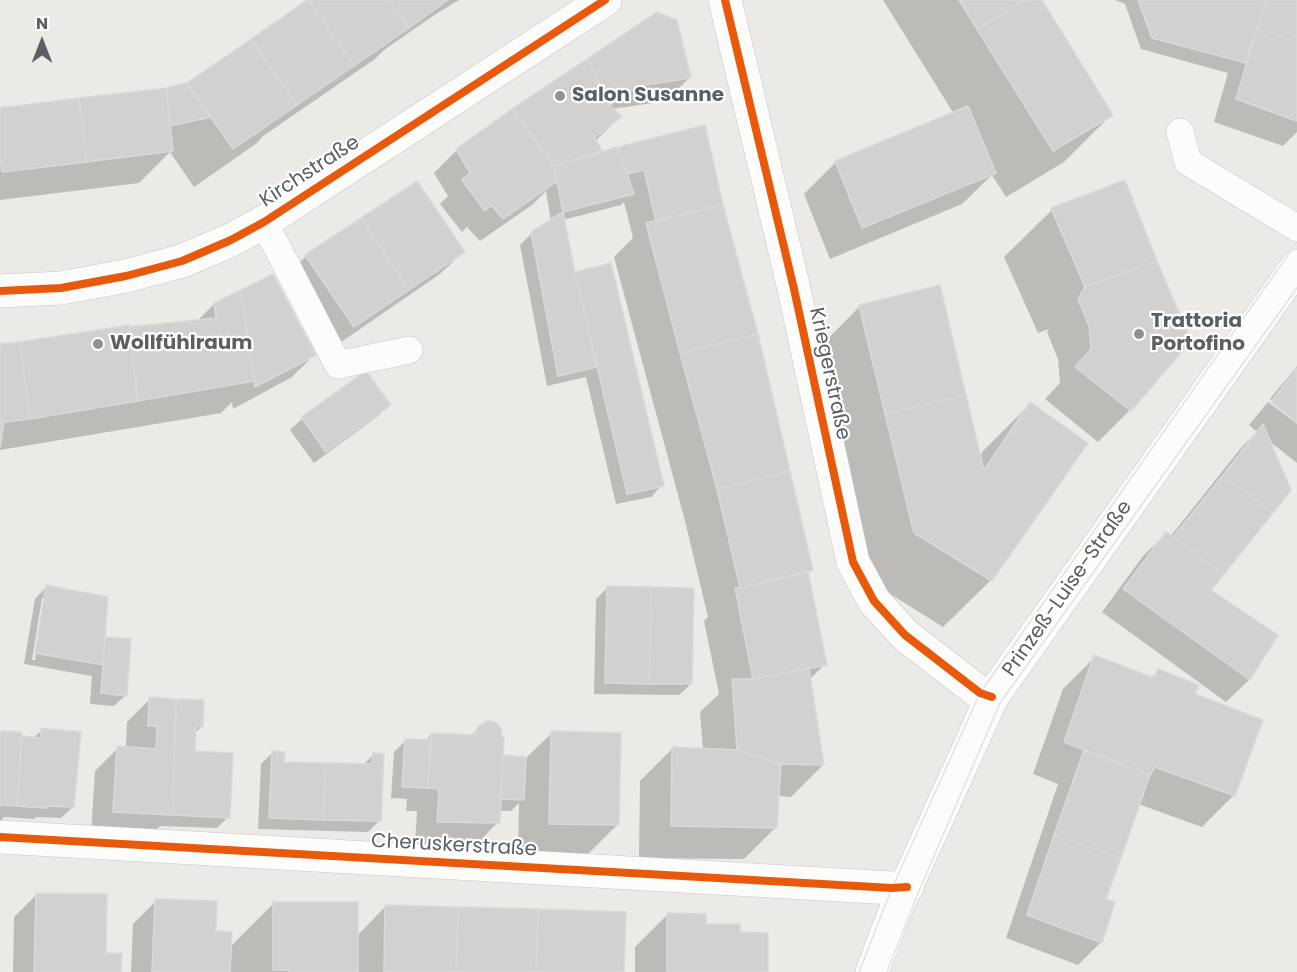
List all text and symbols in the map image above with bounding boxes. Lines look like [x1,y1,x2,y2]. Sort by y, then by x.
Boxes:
north arrow [12,12,72,72]
text: N [36,12,48,35]
place label: Salon Susanne [572,84,724,108]
marker: Salon Susanne [553,89,567,103]
street label: Kirchstraße [256,131,364,213]
street label: Kriegerstraße [803,306,855,442]
place label: Trattoria Portofino [1151,310,1245,357]
marker: Trattoria Portofino [1132,327,1146,341]
place label: Wollfühlraum [110,332,252,356]
marker: Wollfühlraum [91,337,105,351]
street label: Prinzeß-Luise-Straße [998,496,1138,682]
street label: Cheruskerstraße [370,830,538,862]

